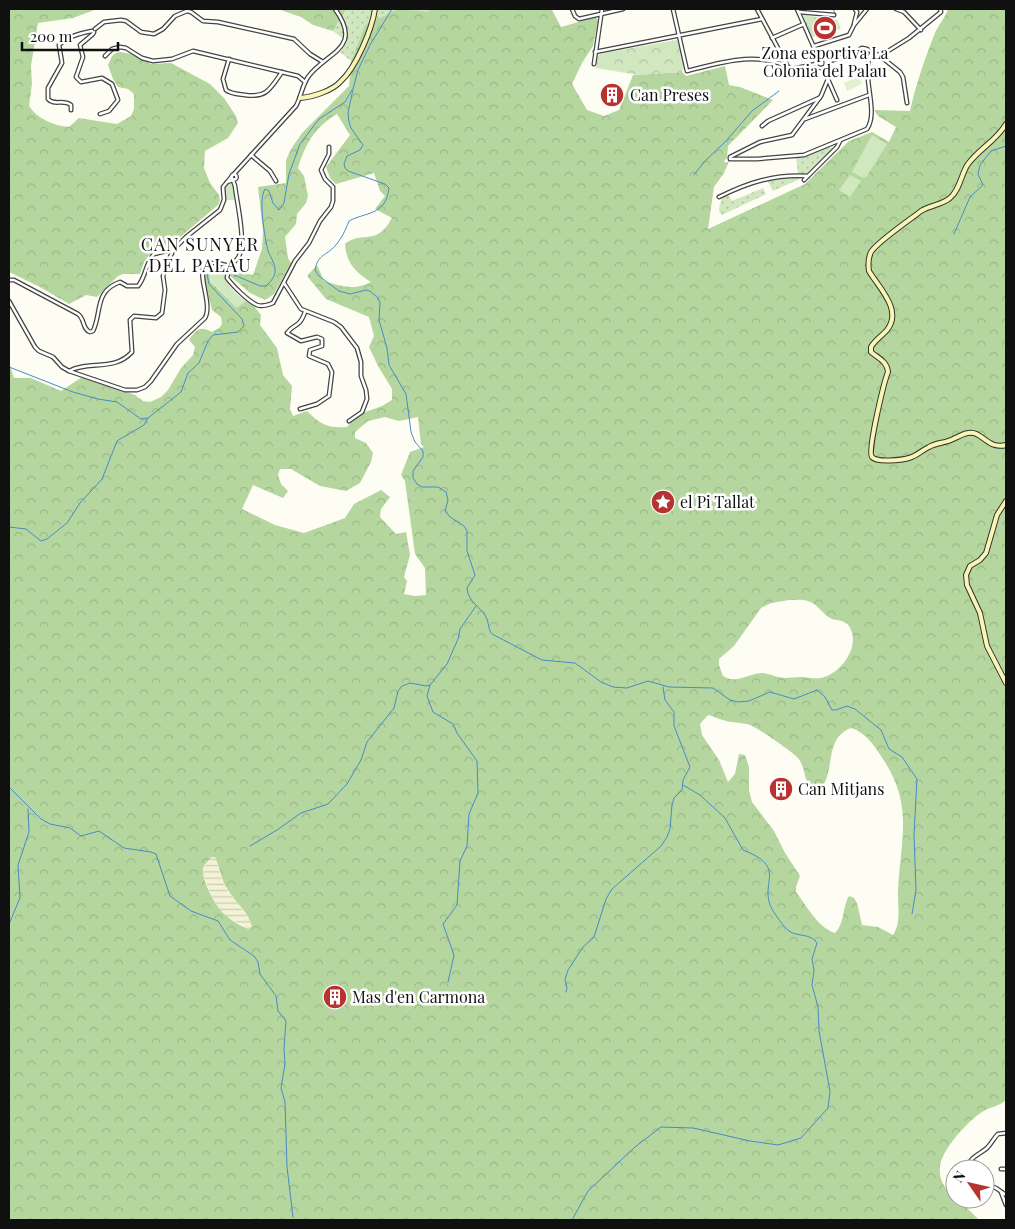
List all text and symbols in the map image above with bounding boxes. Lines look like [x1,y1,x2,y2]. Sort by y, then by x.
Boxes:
sports icon: Zona esportiva La Colonia del Palau [812,15,838,41]
scale bar [22,20,119,52]
text: 200 m [30,26,73,46]
place label: Zona esportiva La Colonia del Palau [761,42,889,81]
building icon: Can Preses [599,82,625,108]
place label: Can Preses [630,84,709,105]
district label: CAN SUNYER DEL PALAU [141,232,259,277]
place icon: el Pi Tallat [650,489,676,515]
place label: el Pi Tallat [680,491,755,512]
building icon: Can Mitjans [768,776,794,802]
place label: Can Mitjans [798,778,884,799]
building icon: Mas d'en Carmona [322,984,348,1010]
place label: Mas d'en Carmona [352,986,485,1007]
north arrow [945,1159,995,1209]
text: N [948,1167,970,1186]

